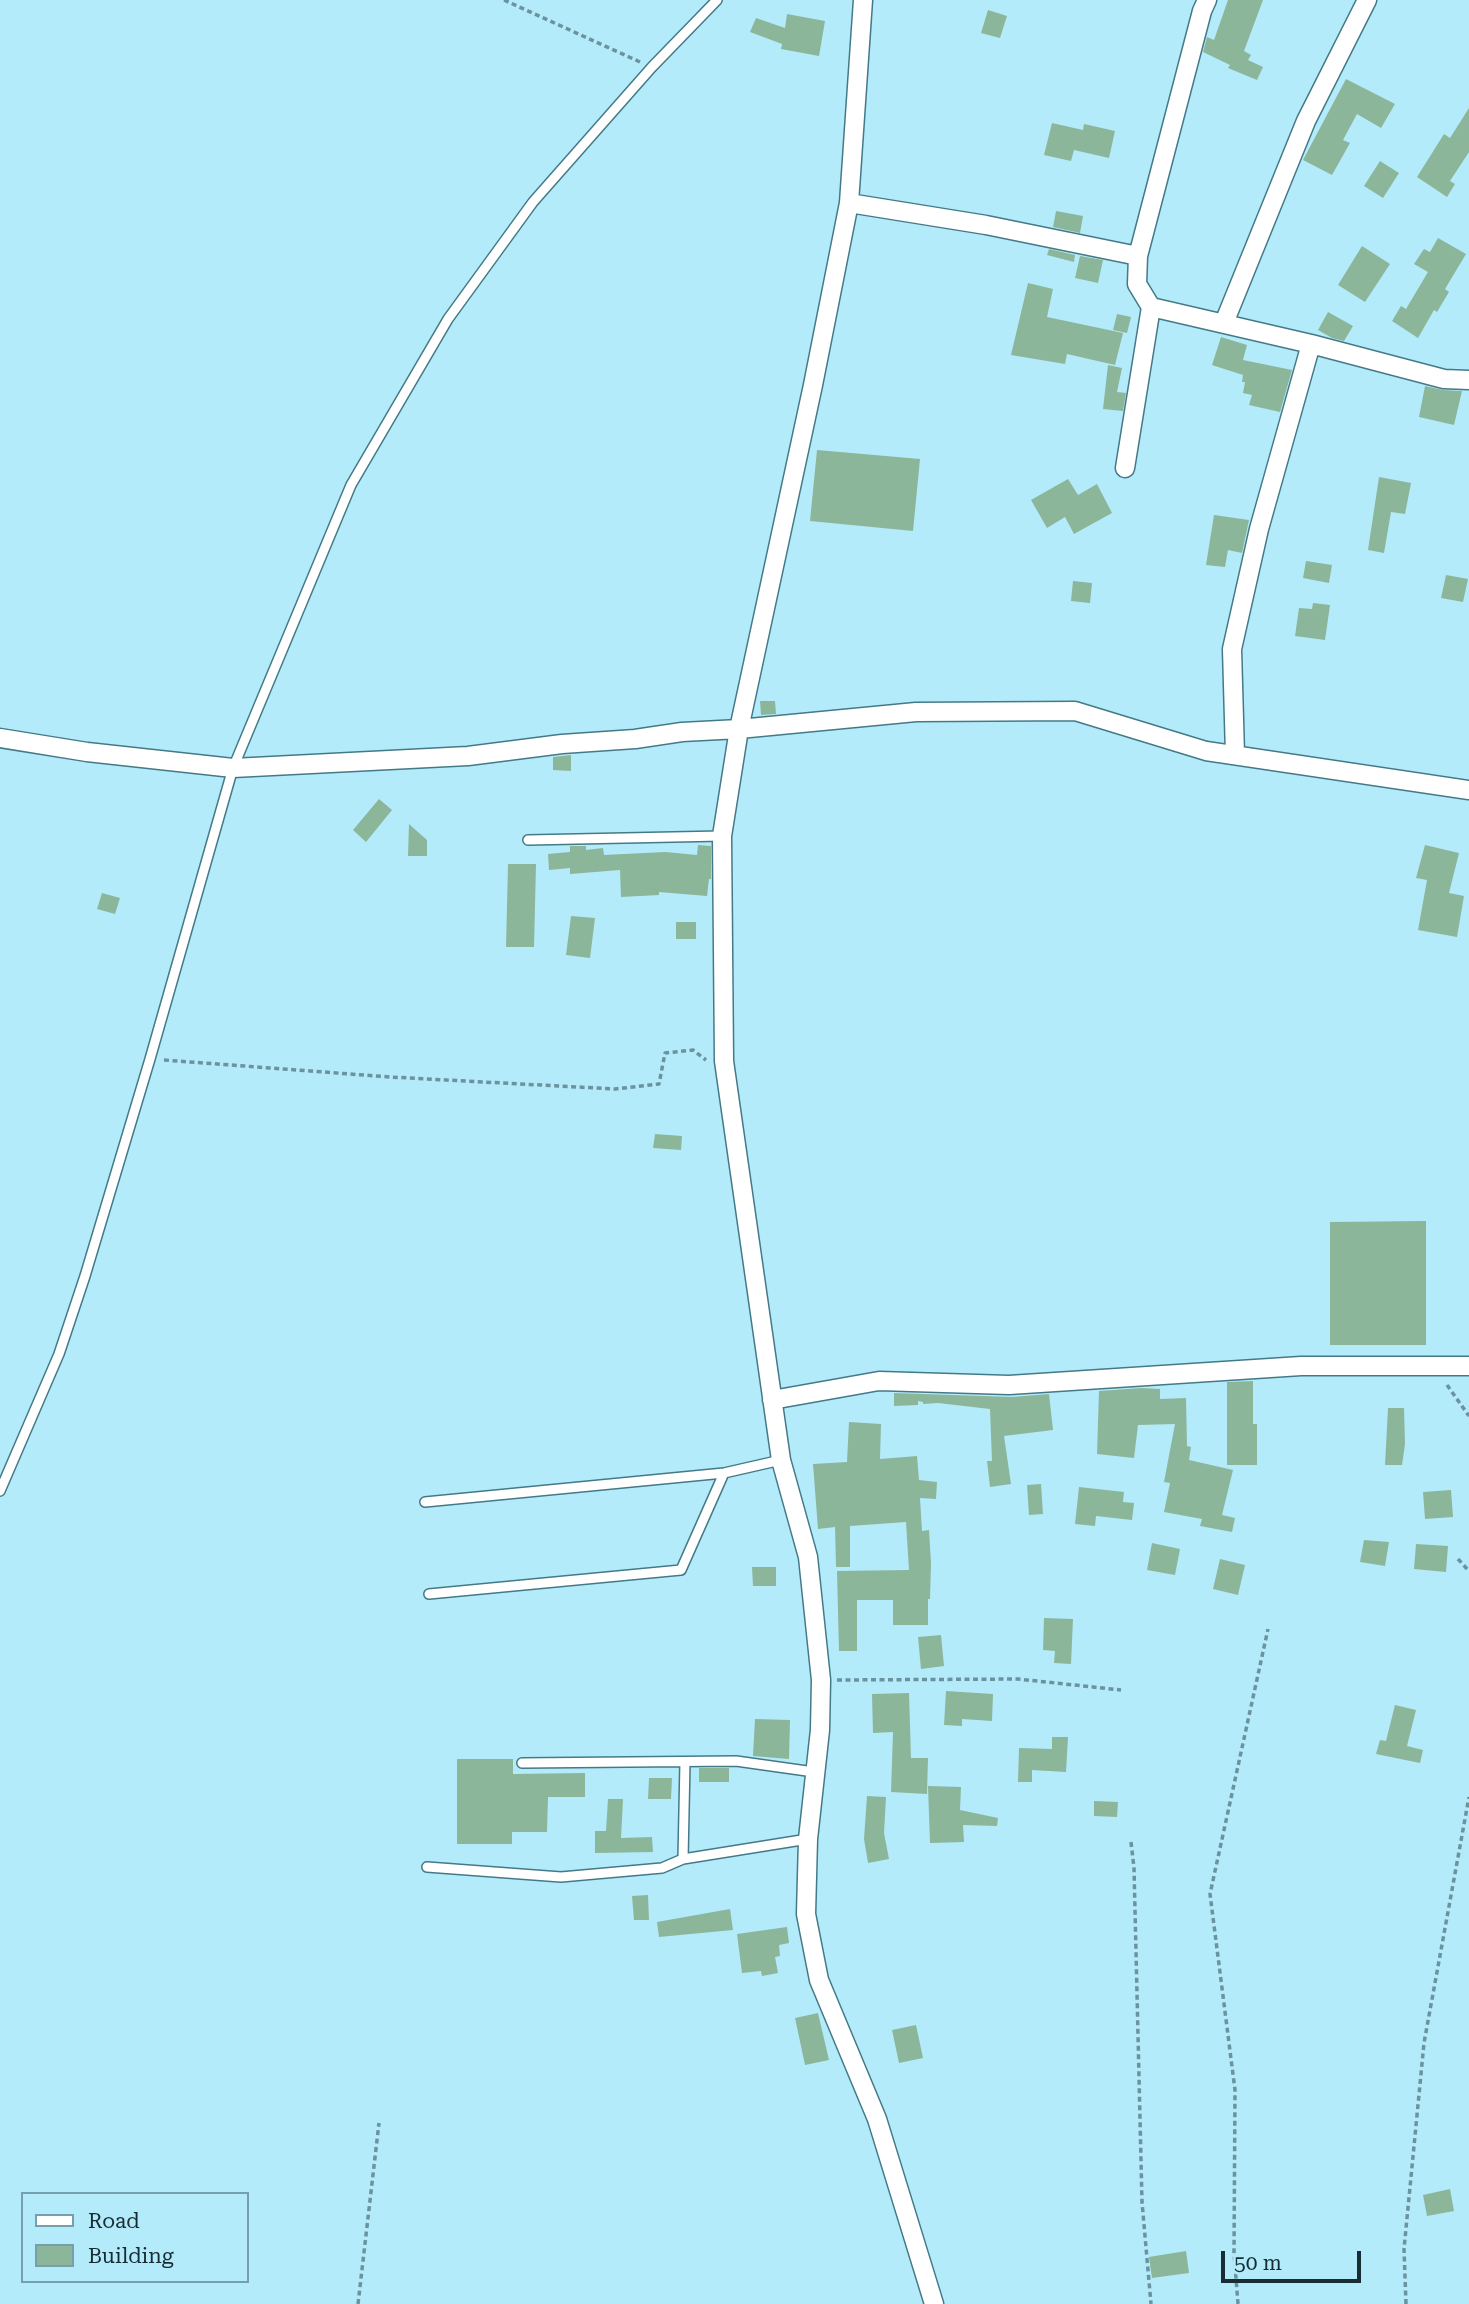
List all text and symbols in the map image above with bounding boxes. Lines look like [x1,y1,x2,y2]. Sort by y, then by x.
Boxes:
legend [21,2192,248,2283]
text: Road [88,2209,140,2233]
scale bar [1224,2238,1364,2282]
text: Building [88,2244,174,2268]
text: 50 m [1234,2251,1282,2275]

